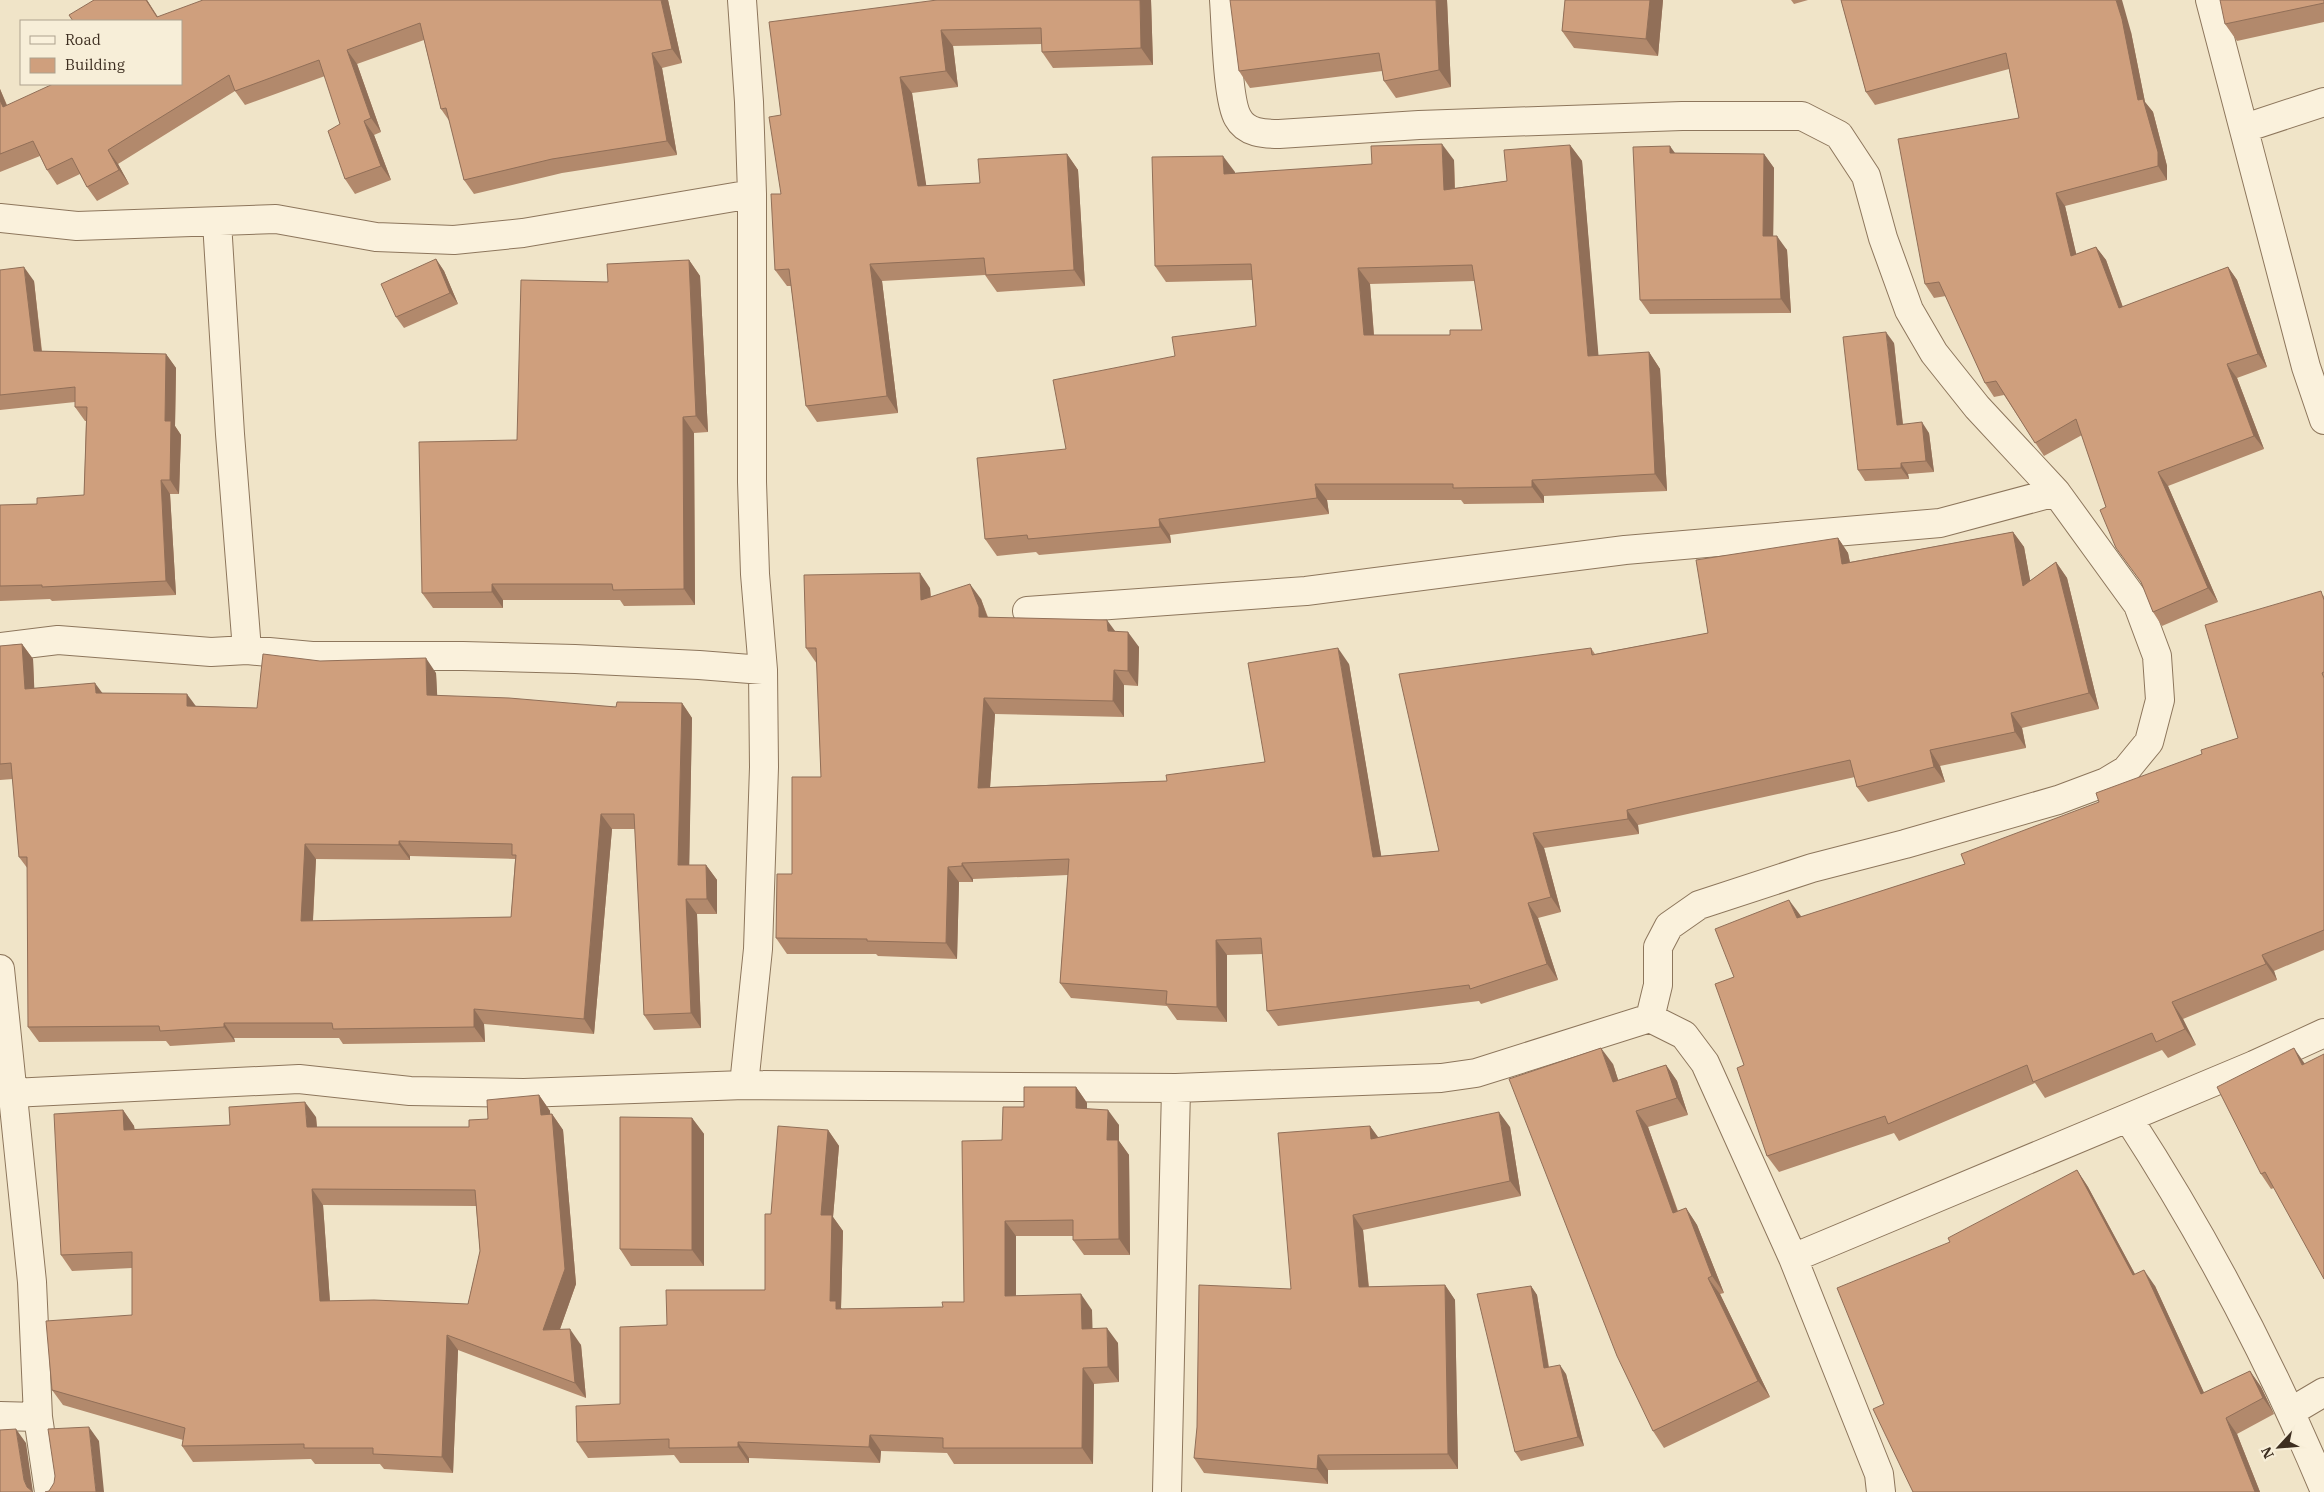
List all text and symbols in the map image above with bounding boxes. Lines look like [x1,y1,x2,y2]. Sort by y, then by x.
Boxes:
legend [20,20,182,85]
text: Road [65,30,101,49]
text: Building [65,55,125,74]
north arrow [2254,1422,2304,1472]
text: N [2257,1444,2278,1462]

